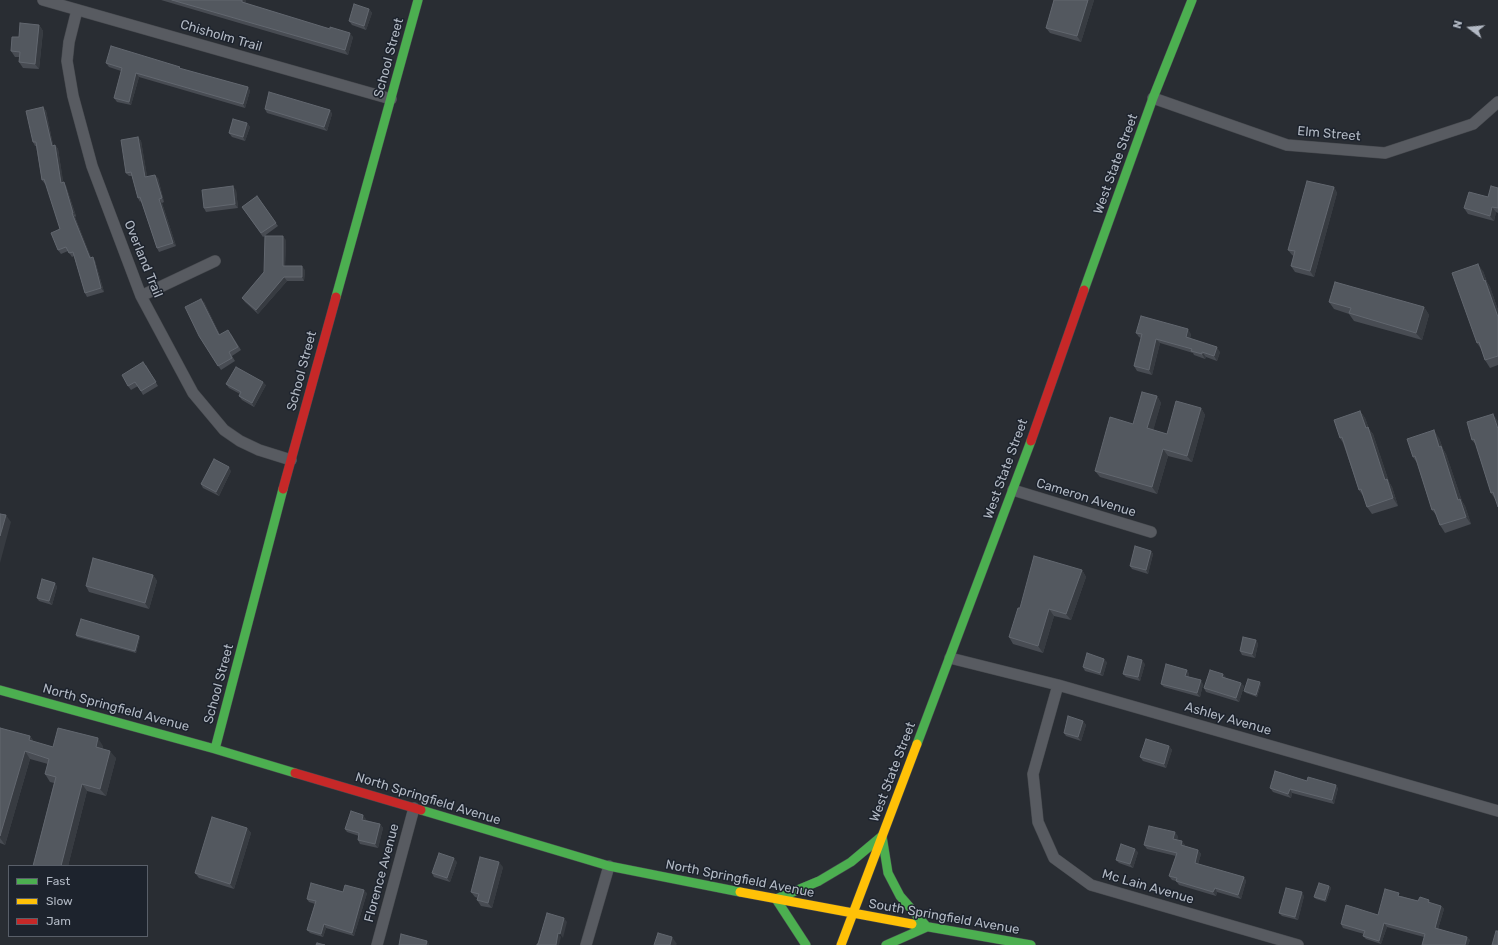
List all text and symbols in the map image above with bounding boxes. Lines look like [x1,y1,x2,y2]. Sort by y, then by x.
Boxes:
north arrow [1450,8,1490,48]
street label: School Street [371,16,407,100]
street label: Chisholm Trail [178,17,264,55]
text: N [1451,19,1465,30]
street label: West State Street [1091,112,1141,216]
street label: Elm Street [1297,123,1361,145]
street label: Overland Trail [120,218,166,300]
street label: School Street [284,329,320,413]
street label: West State Street [981,417,1031,521]
street label: Cameron Avenue [1034,475,1138,521]
street label: School Street [201,642,237,726]
street label: North Springfield Avenue [41,681,191,735]
street label: Ashley Avenue [1183,699,1273,739]
street label: West State Street [867,720,919,824]
street label: North Springfield Avenue [353,769,503,829]
street label: Florence Avenue [361,822,403,924]
street label: North Springfield Avenue [664,857,816,901]
legend [8,865,148,937]
street label: Mc Lain Avenue [1100,866,1196,908]
text: Fast [46,874,70,888]
text: Slow [46,894,73,908]
street label: South Springfield Avenue [867,896,1021,938]
text: Jam [46,914,71,928]

